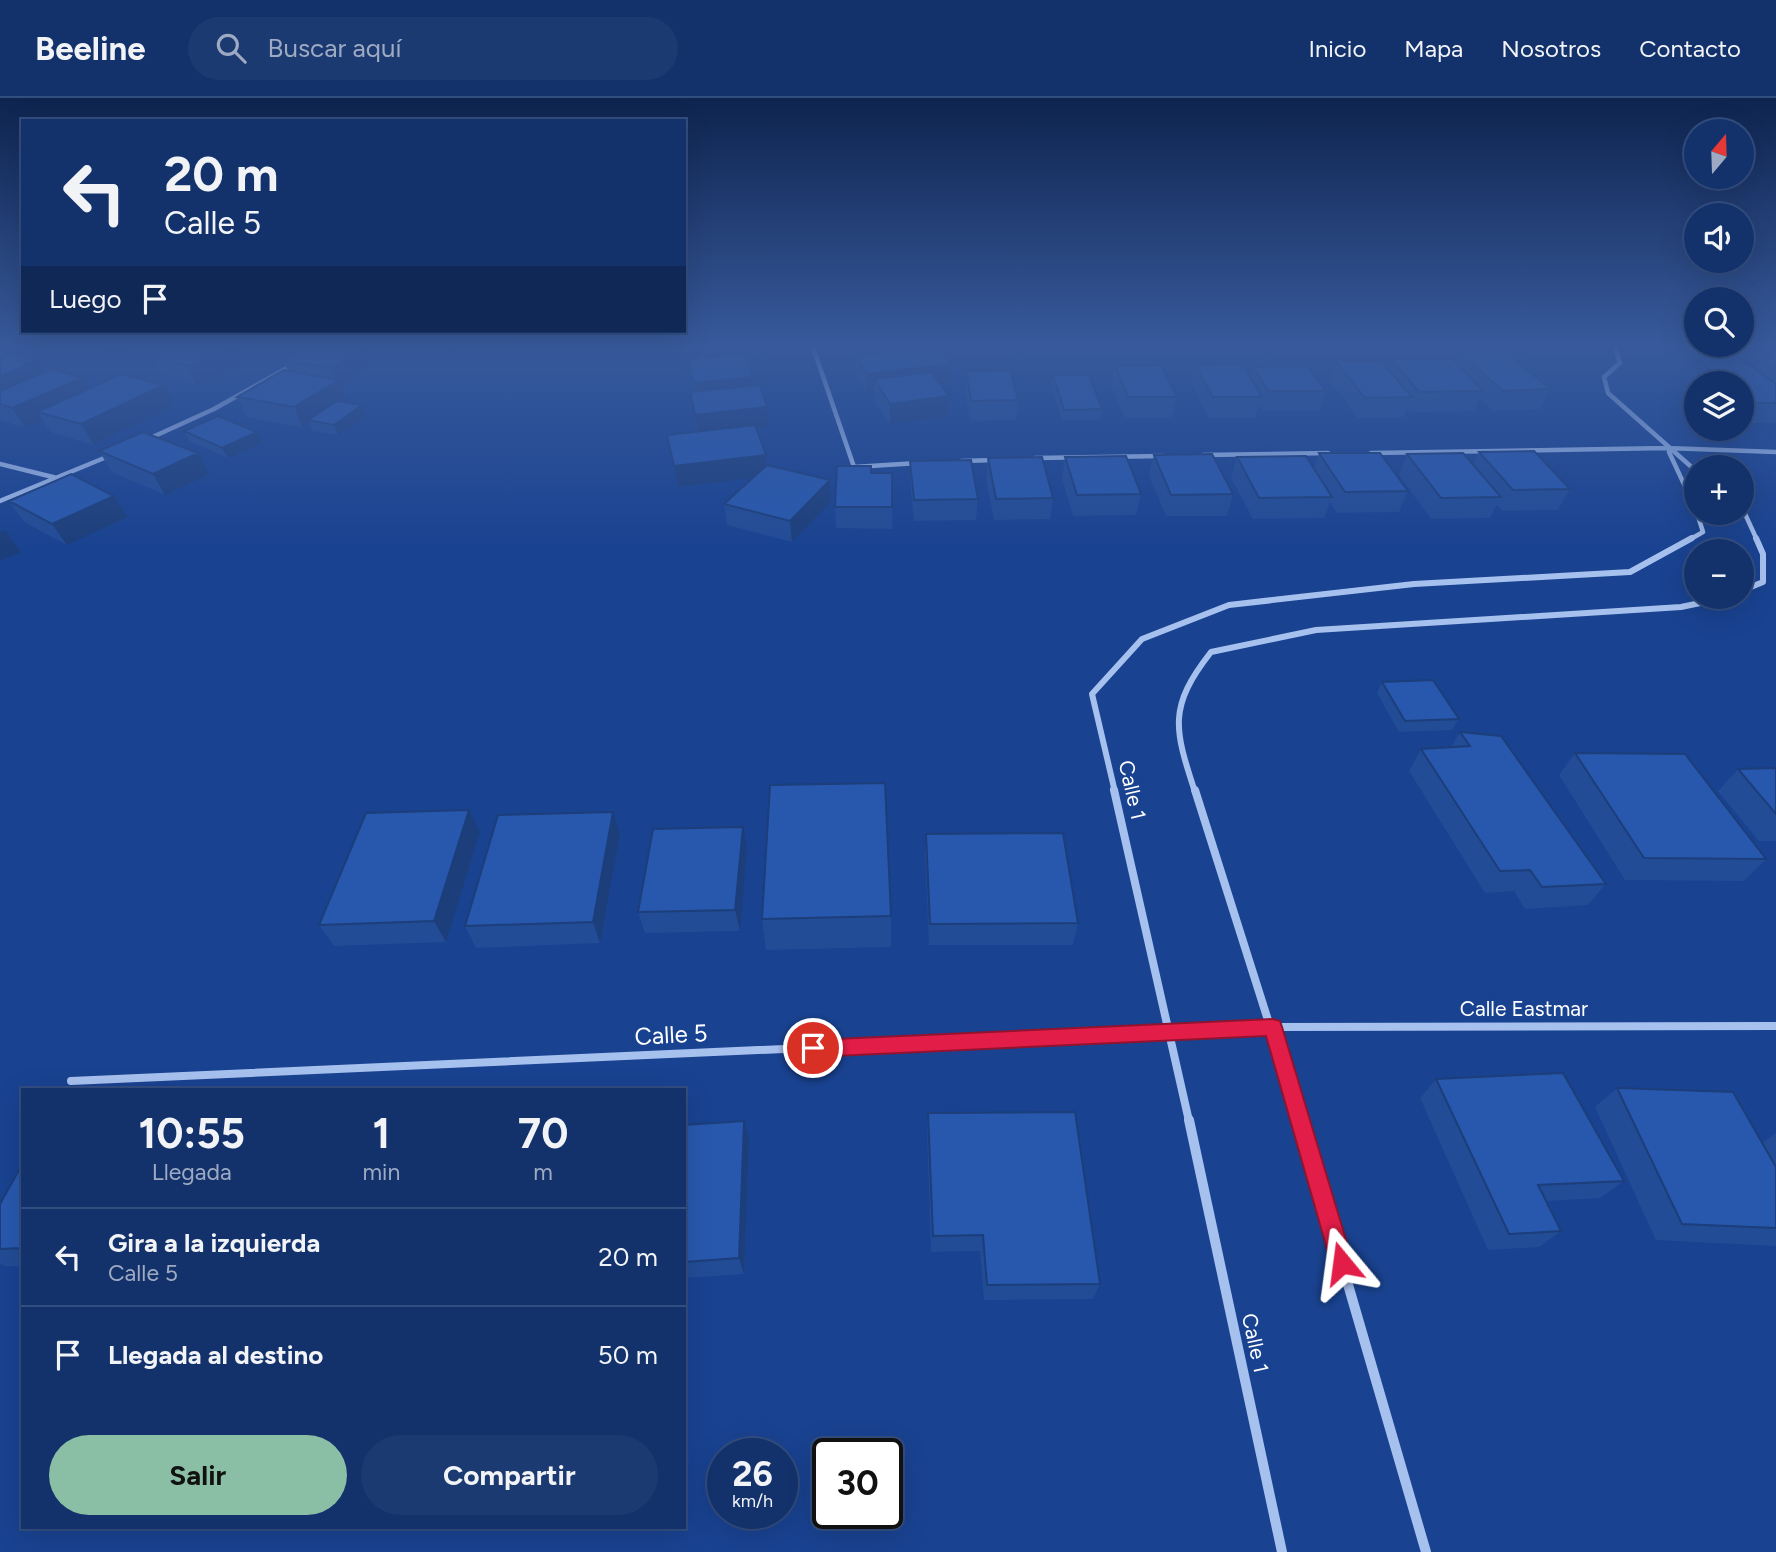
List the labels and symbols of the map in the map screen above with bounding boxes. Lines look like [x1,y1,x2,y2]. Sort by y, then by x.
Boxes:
north arrow [1684,119,1754,189]
street label: Calle 1 [1114,758,1151,822]
street label: Calle Eastmar [1460,996,1588,1021]
street label: Calle 5 [634,1018,708,1051]
pin [783,1018,843,1078]
position arrow [1305,1226,1379,1300]
street label: Calle 1 [1237,1311,1274,1375]
speed limit sign: 30 [812,1438,903,1529]

